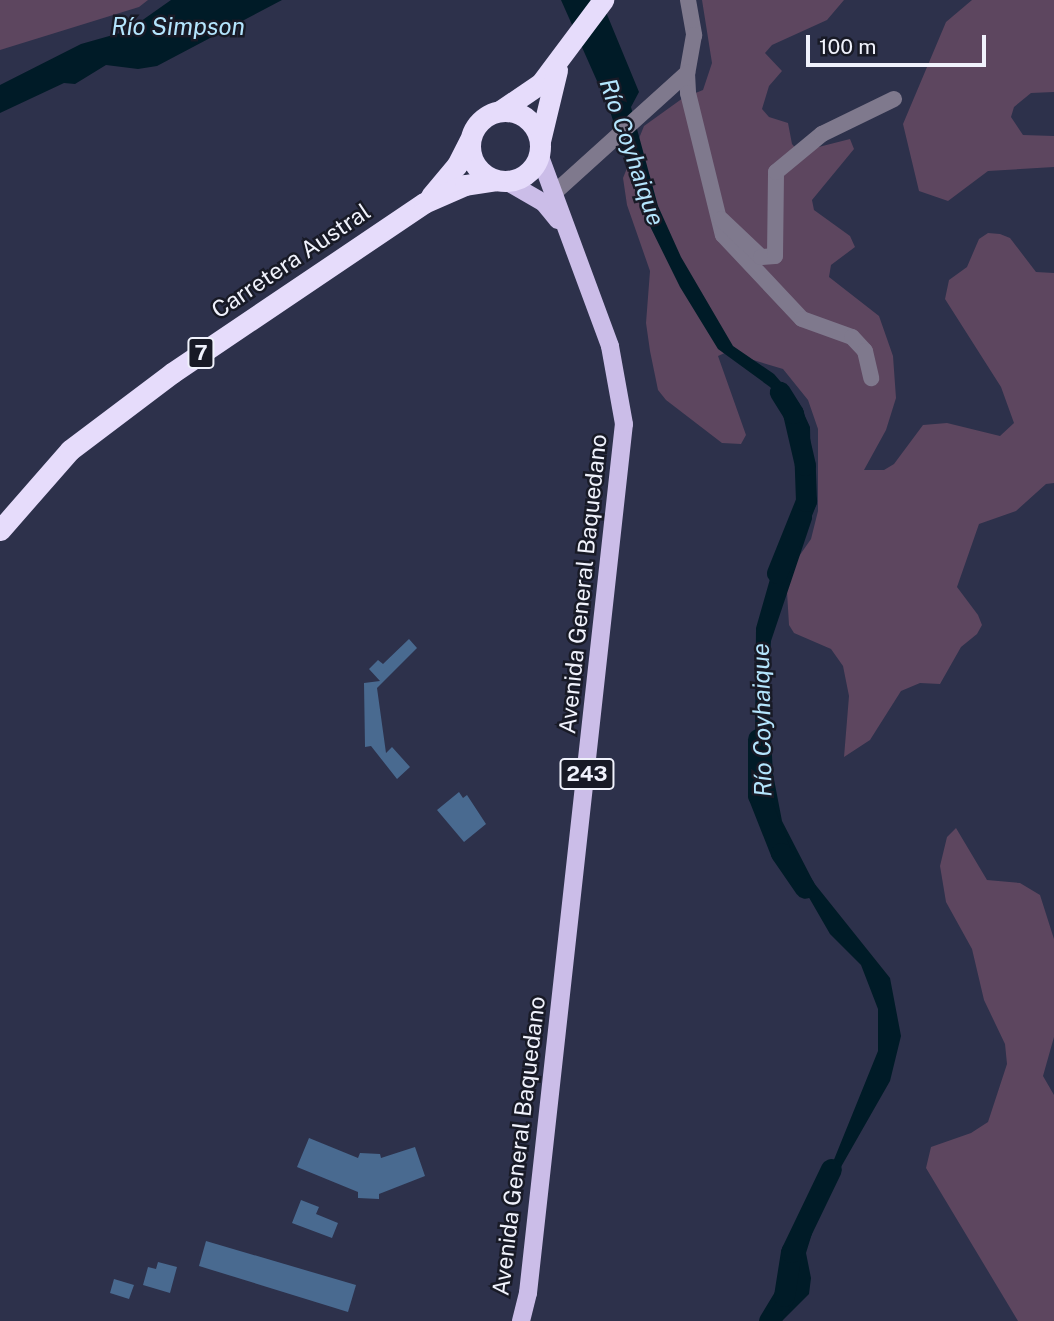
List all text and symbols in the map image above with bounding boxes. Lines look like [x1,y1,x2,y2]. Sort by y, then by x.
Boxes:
water label: Río Simpson [111,13,245,41]
scale bar [809,21,989,65]
text: 100 m [819,34,876,59]
water label: Río Coyhaique [593,75,671,229]
street label: Carretera Austral [206,198,376,324]
road number: 7 [187,336,215,370]
street label: Avenida General Baquedano [554,433,612,735]
water label: Río Coyhaique [746,643,778,797]
road number: 243 [559,756,615,792]
street label: Avenida General Baquedano [487,995,551,1297]

